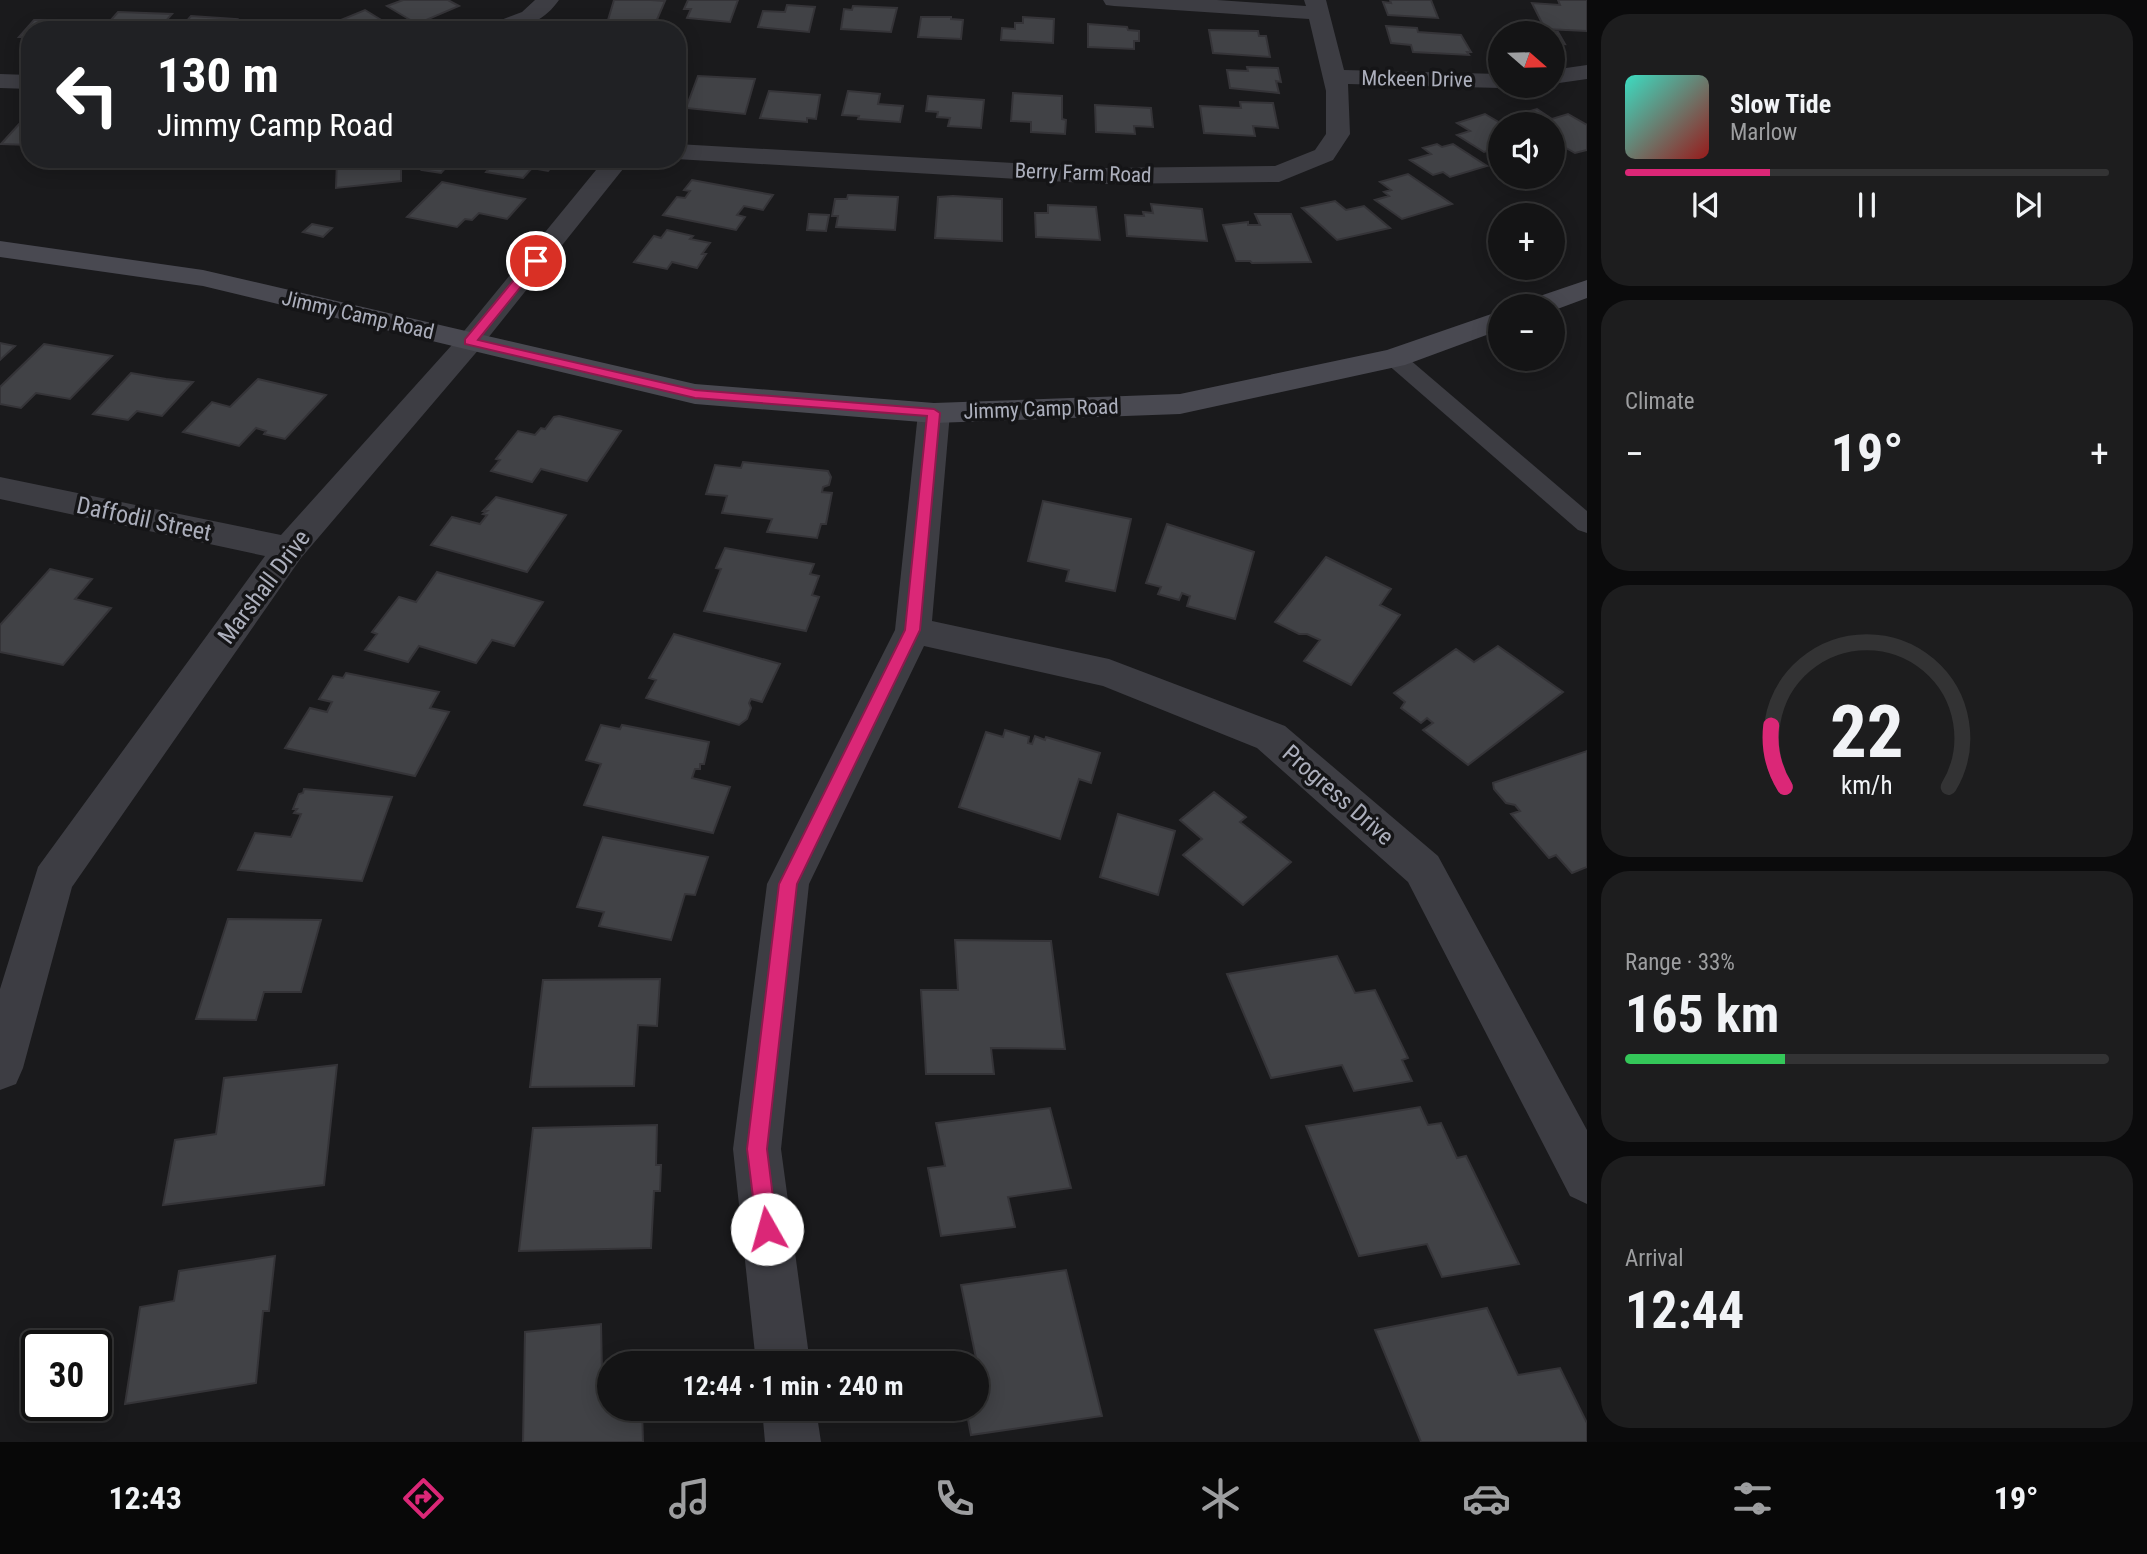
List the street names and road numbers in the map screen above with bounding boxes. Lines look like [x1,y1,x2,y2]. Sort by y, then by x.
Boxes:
street label: Mckeen Drive [1361,66,1473,92]
street label: Berry Farm Road [1014,159,1152,187]
street label: Jimmy Camp Road [280,286,436,344]
street label: Jimmy Camp Road [963,394,1119,424]
street label: Daffodil Street [74,491,214,547]
street label: Marshall Drive [212,525,316,649]
street label: Progress Drive [1277,739,1399,851]

